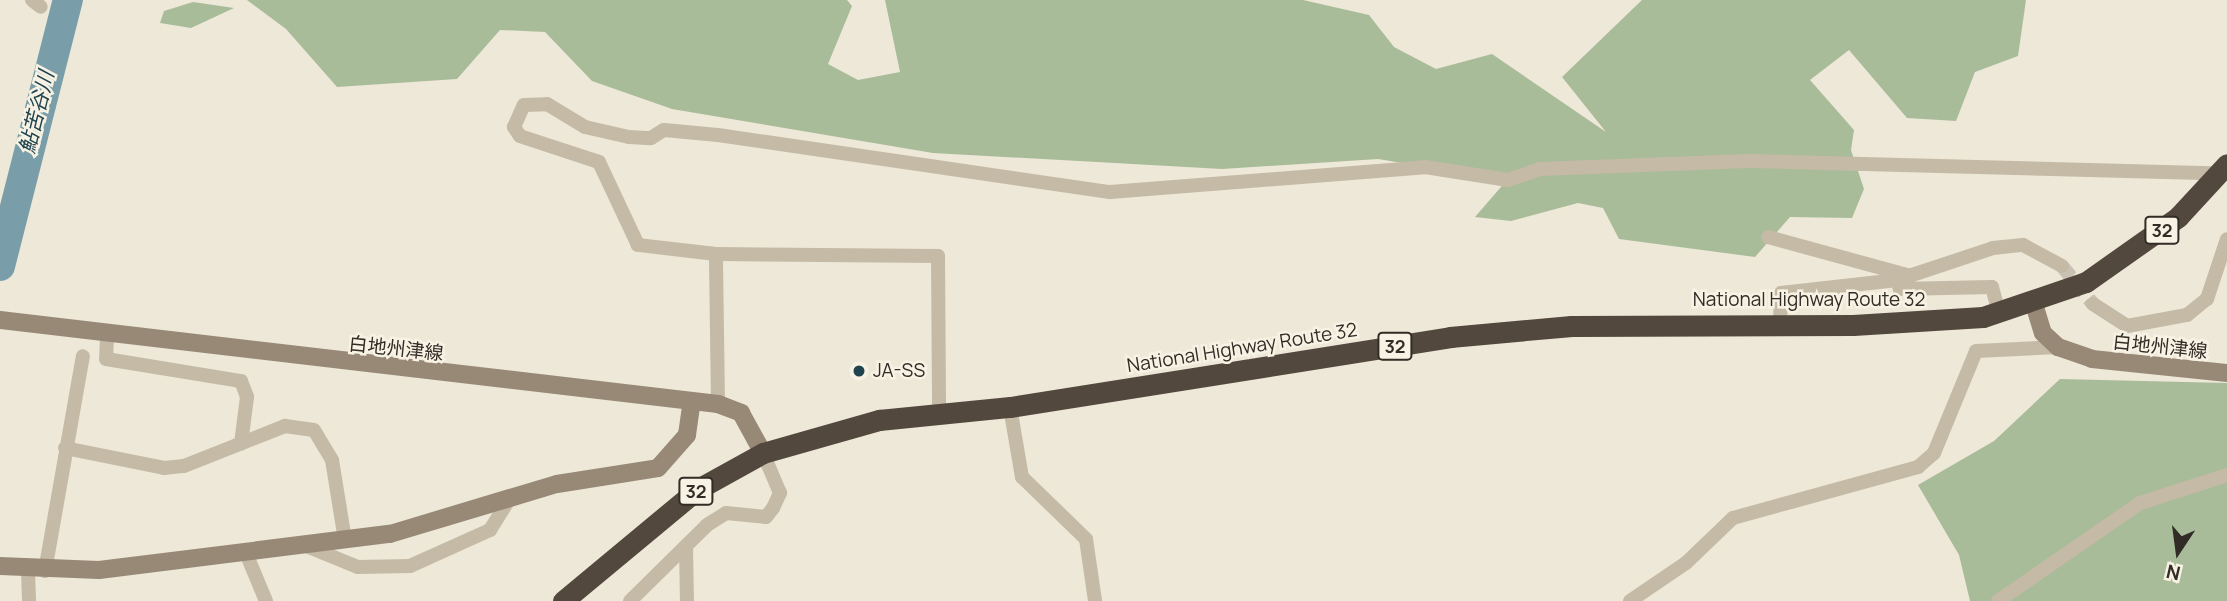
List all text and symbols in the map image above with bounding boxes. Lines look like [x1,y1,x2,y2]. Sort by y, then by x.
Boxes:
water label: 鮎苦谷川 [14,68,58,156]
road number: 32 [2143,215,2181,244]
street label: National Highway Route 32 [1693,289,1925,311]
street label: National Highway Route 32 [1125,319,1359,377]
street label: 白地州津線 [2112,331,2208,363]
road number: 32 [1376,332,1414,360]
street label: 白地州津線 [348,333,444,365]
place label: JA-SS [873,360,925,382]
marker: JA-SS [851,363,867,379]
road number: 32 [677,476,715,505]
north arrow [2143,517,2213,587]
text: N [2164,558,2183,587]

